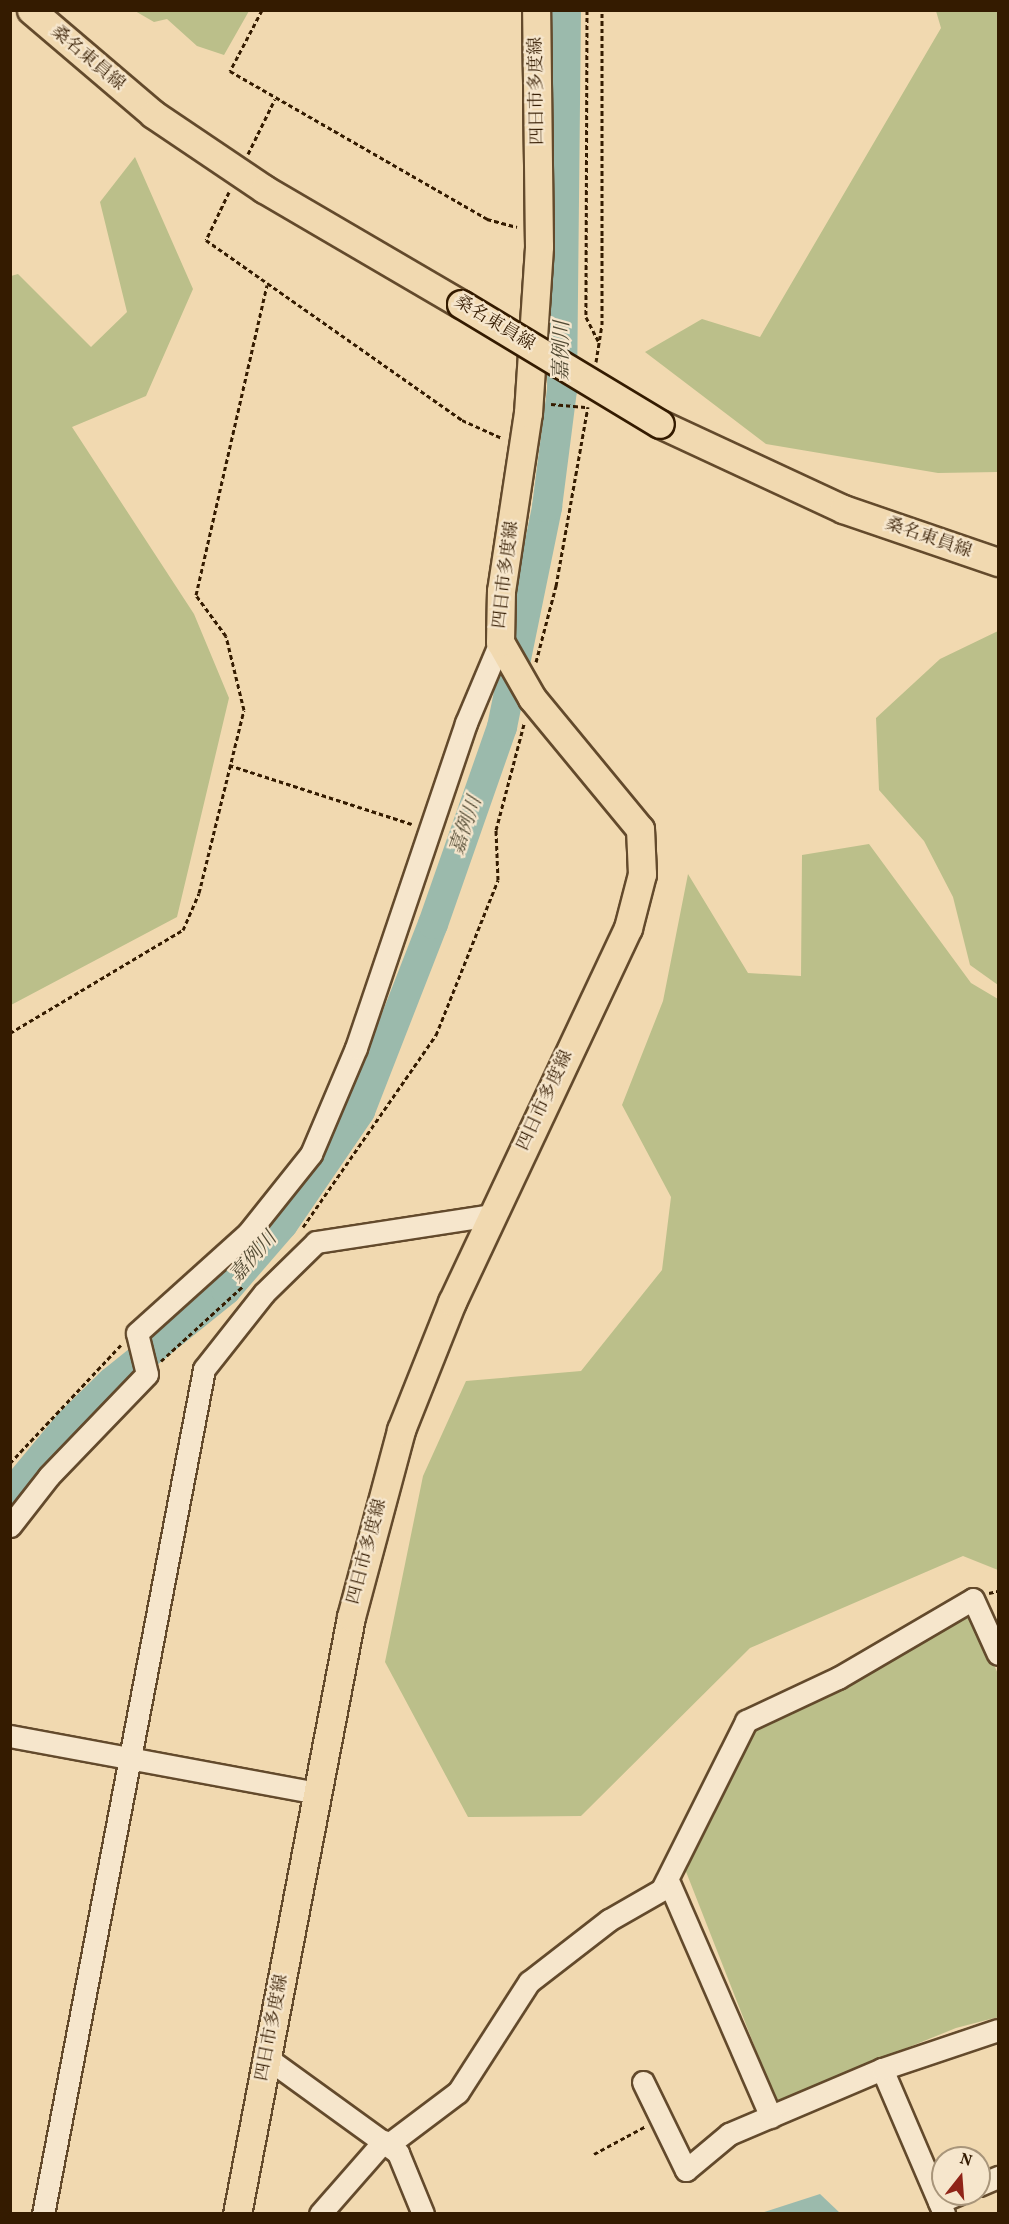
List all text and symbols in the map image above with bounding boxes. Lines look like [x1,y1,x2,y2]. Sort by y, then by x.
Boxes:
street label: 桑名東員線 [46,22,128,96]
street label: 四日市多度線 [526,37,550,145]
street label: 桑名東員線 [450,292,538,356]
water label: 嘉例川 [550,321,576,381]
street label: 桑名東員線 [882,514,974,564]
street label: 四日市多度線 [490,520,524,630]
water label: 嘉例川 [446,794,488,858]
street label: 四日市多度線 [513,1047,579,1155]
water label: 嘉例川 [225,1227,283,1289]
street label: 四日市多度線 [344,1497,392,1607]
street label: 四日市多度線 [252,1973,294,2083]
north arrow [931,2146,991,2206]
text: N [957,2148,974,2173]

